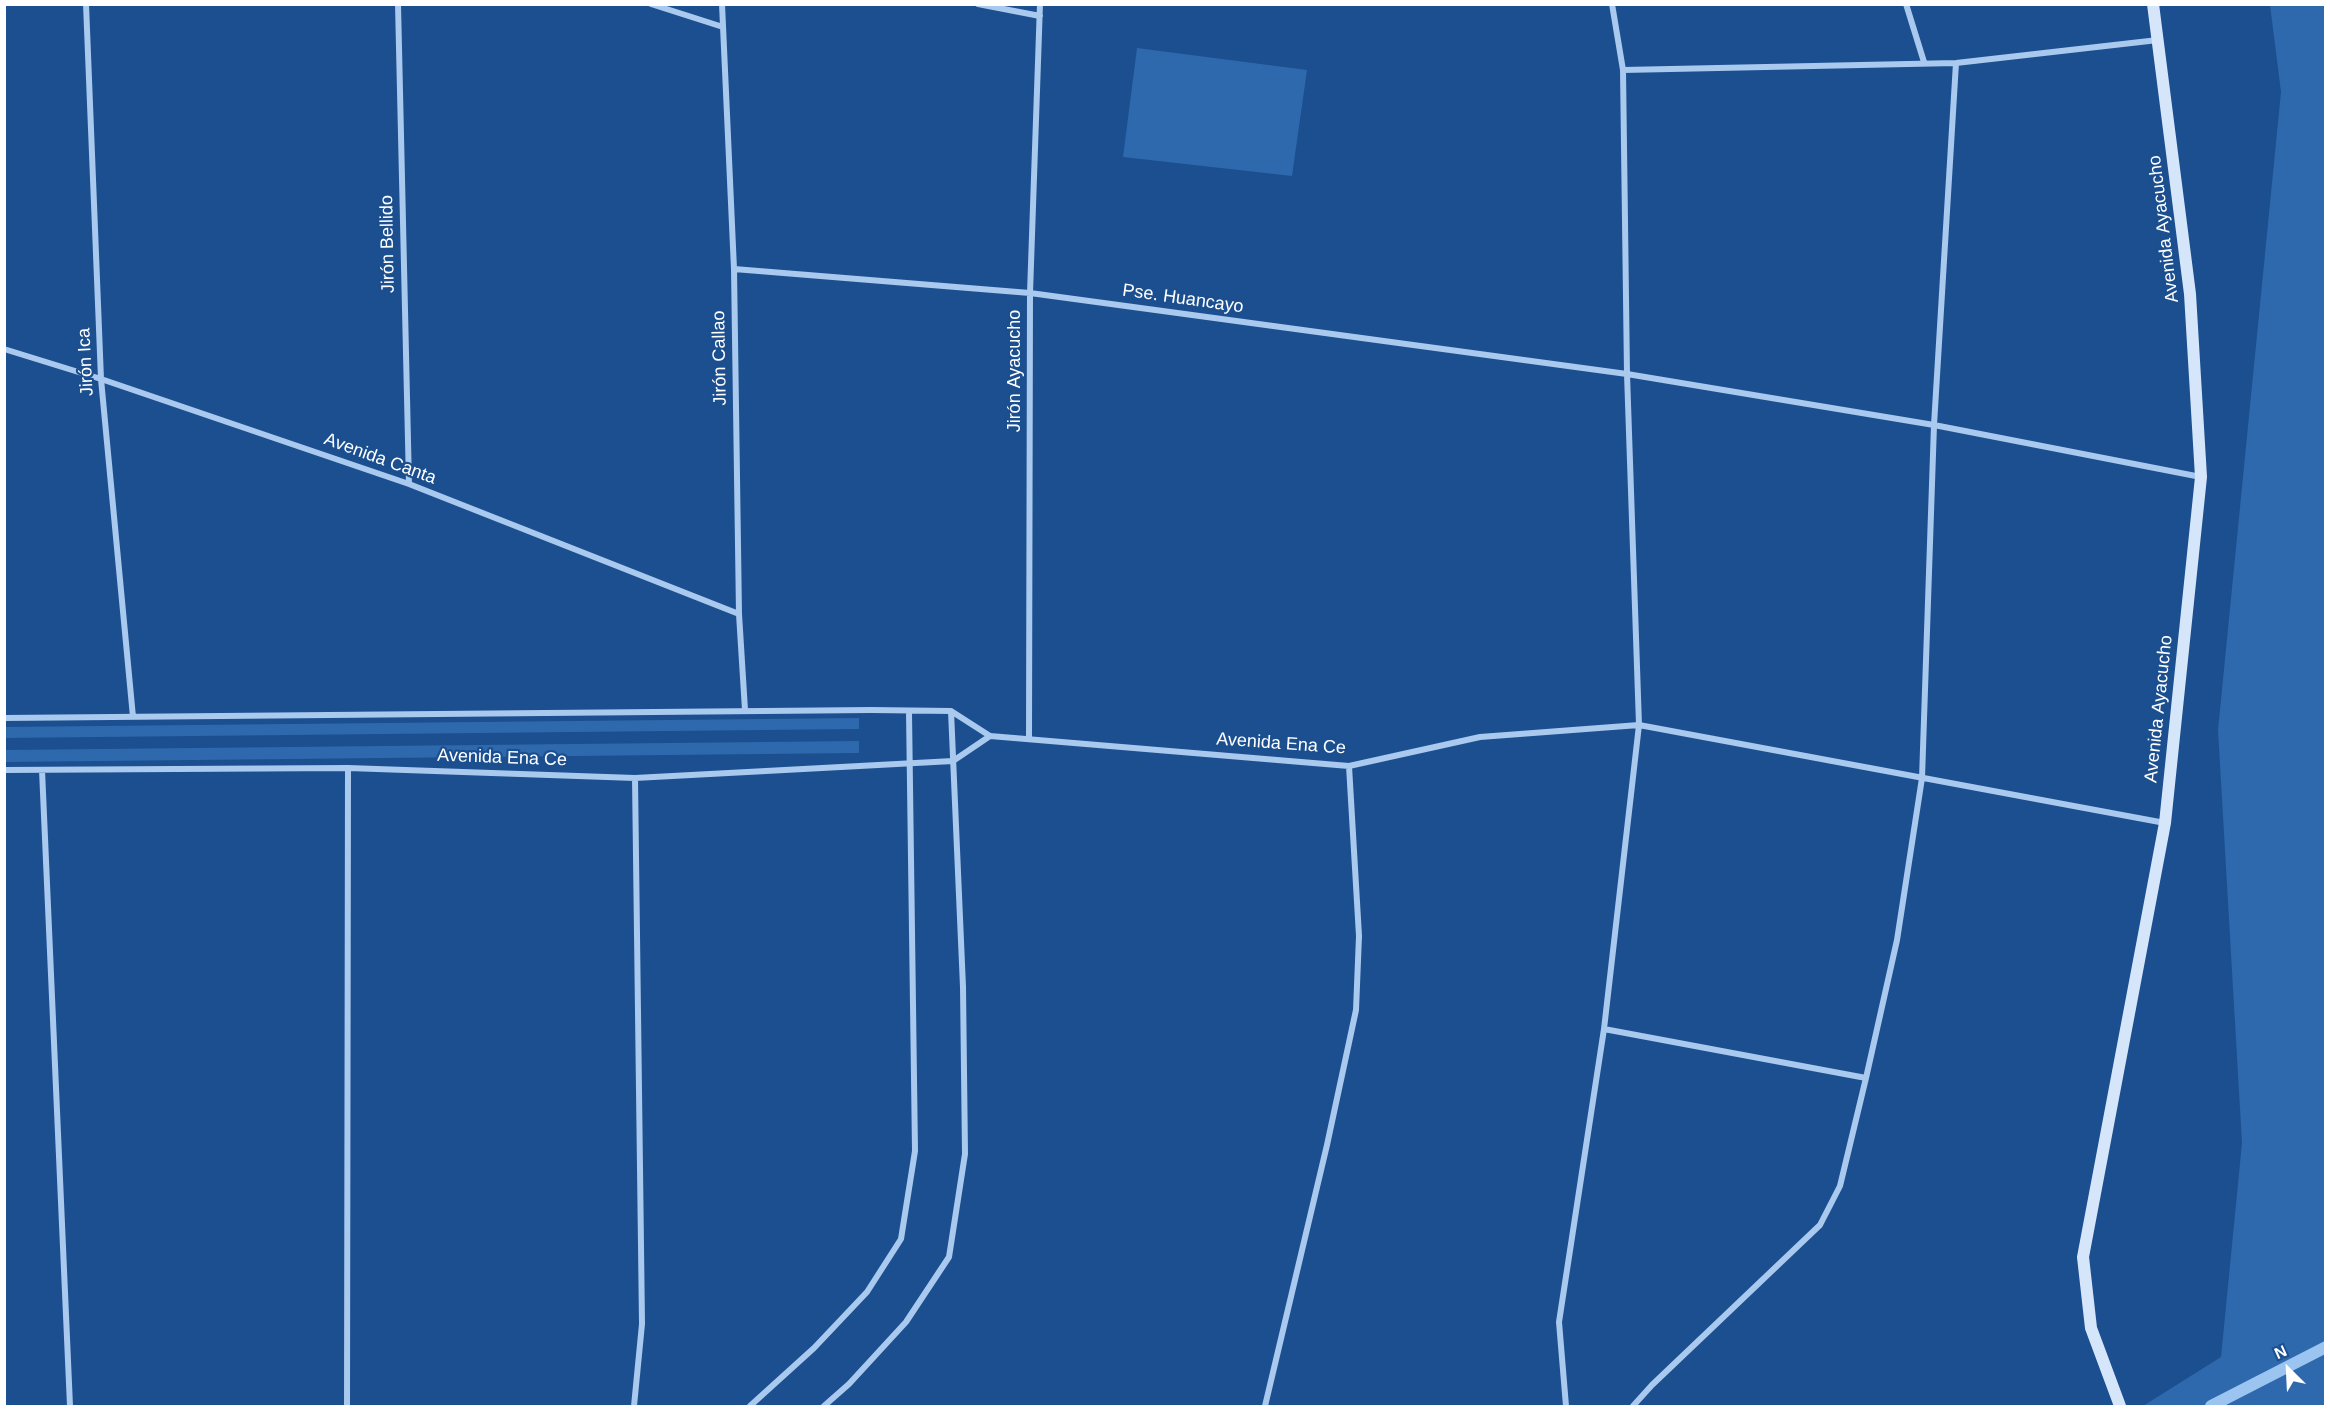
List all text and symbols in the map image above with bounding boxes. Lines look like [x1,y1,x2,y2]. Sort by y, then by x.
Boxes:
street label: Avenida Ayacucho [2144,154,2184,304]
street label: Jirón Bellido [376,195,400,293]
street label: Pse. Huancayo [1121,280,1245,318]
street label: Jirón Callao [708,310,732,406]
street label: Jirón Ayacucho [1004,310,1026,432]
street label: Jirón Ica [73,327,99,397]
street label: Avenida Canta [321,429,439,489]
street label: Avenida Ayacucho [2141,634,2177,784]
street label: Avenida Ena Ce [1216,729,1346,759]
street label: Avenida Ena Ce [437,745,567,771]
north arrow [2258,1339,2318,1399]
text: N [2272,1342,2289,1362]

